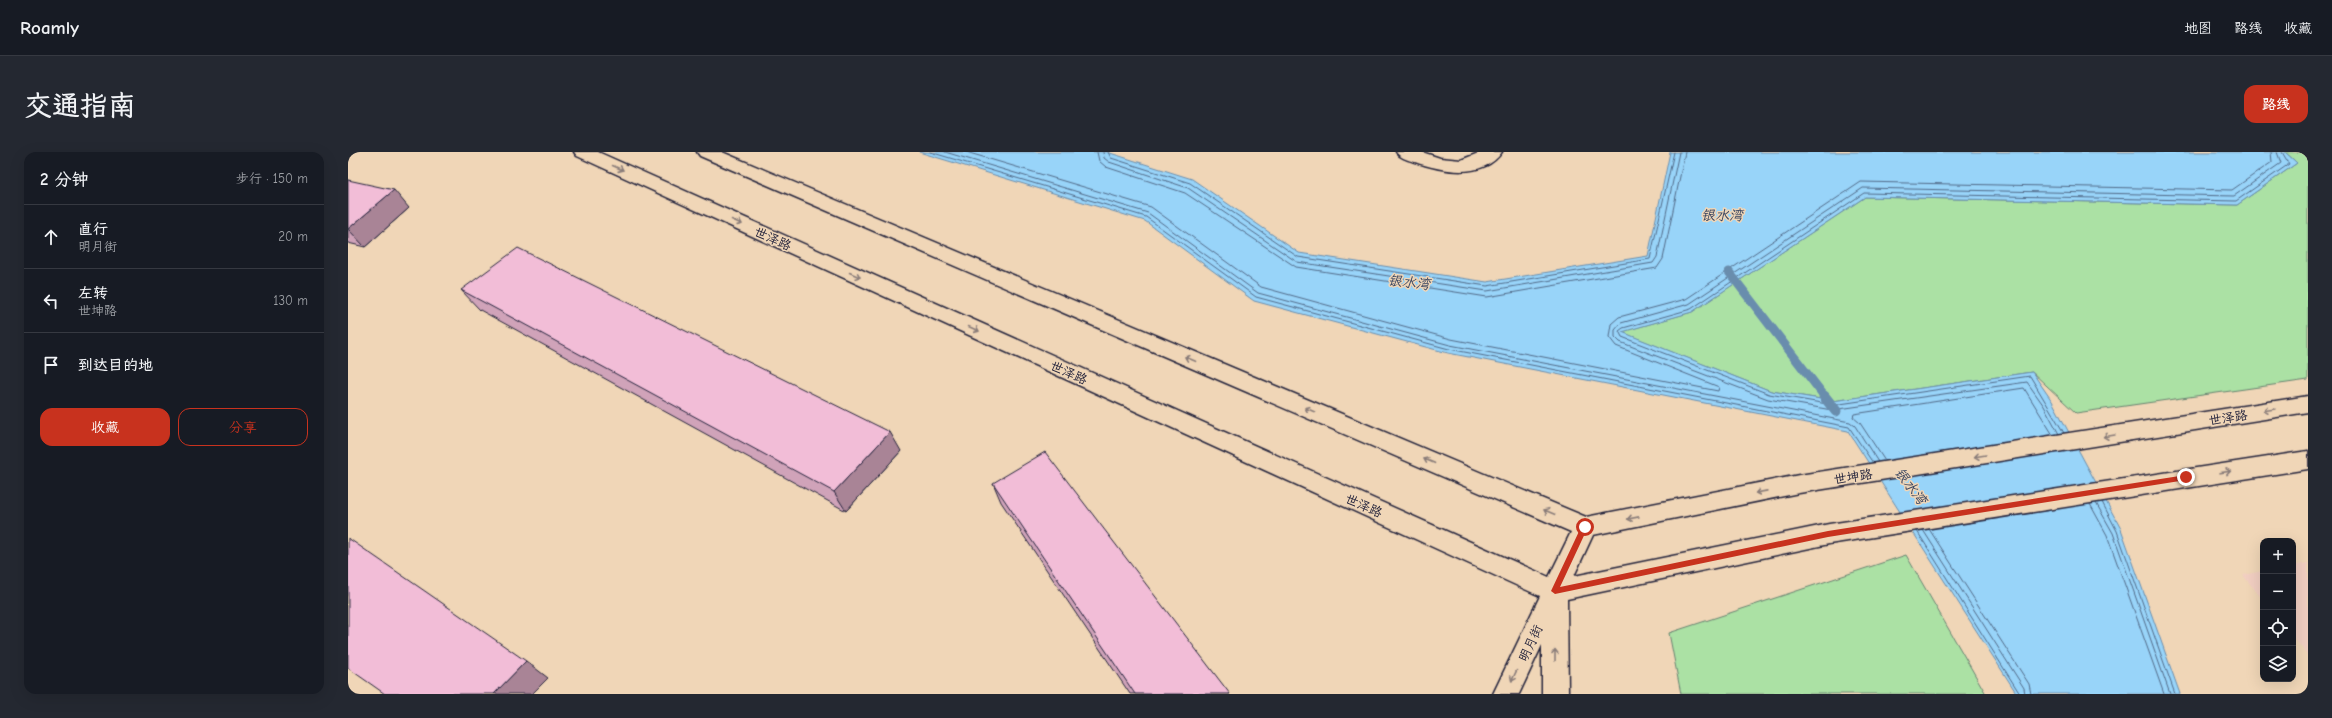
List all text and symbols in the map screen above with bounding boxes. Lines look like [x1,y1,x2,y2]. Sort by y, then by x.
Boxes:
text: Roamly [20,17,79,39]
text: 地图 [2184,20,2212,37]
text: 路线 [2234,20,2262,37]
text: 收藏 [2284,20,2312,37]
button: 路线 [2244,85,2308,123]
text: 交通指南 [24,90,136,122]
one-way arrow [612,165,624,172]
text: 2 分钟 [40,170,89,189]
text: 步行 · 150 m [236,171,308,186]
water label: 银水湾 [1701,207,1745,224]
one-way arrow [730,218,742,226]
text: 直行 [78,220,108,238]
street label: 世泽路 [752,224,794,253]
icon: ahead [40,226,62,248]
text: 20 m [278,229,308,244]
text: 明月街 [78,239,117,254]
one-way arrow [849,272,861,279]
water label: 银水湾 [1387,272,1433,293]
text: 左转 [78,284,108,302]
icon: left [40,290,62,312]
text: 130 m [273,293,308,308]
text: 世坤路 [78,303,117,318]
one-way arrow [967,325,979,333]
icon: arrive [40,354,62,376]
one-way arrow [1185,355,1197,362]
text: 到达目的地 [78,356,153,374]
street label: 世泽路 [1048,358,1090,387]
one-way arrow [1304,406,1316,413]
one-way arrow [2263,406,2276,414]
street label: 世泽路 [2208,407,2249,428]
button: 收藏 [40,408,170,446]
button: 分享 [178,408,308,446]
one-way arrow [2103,432,2116,440]
one-way arrow [1974,452,1987,460]
one-way arrow [1424,457,1436,464]
water label: 银水湾 [1891,464,1931,510]
street label: 世坤路 [1833,466,1874,487]
route end [2177,468,2195,486]
one-way arrow [2218,468,2231,476]
one-way arrow [1755,488,1768,496]
street label: 世泽路 [1343,491,1385,520]
one-way arrow [1543,508,1555,515]
one-way arrow [1627,514,1640,522]
route start [1576,518,1594,536]
map controls [2260,538,2296,682]
button: + [2260,538,2296,574]
button: − [2260,574,2296,610]
button: locate [2260,610,2296,646]
street label: 明月街 [1515,622,1545,664]
button: layers [2260,646,2296,682]
one-way arrow [1551,649,1559,662]
one-way arrow [1510,670,1517,682]

